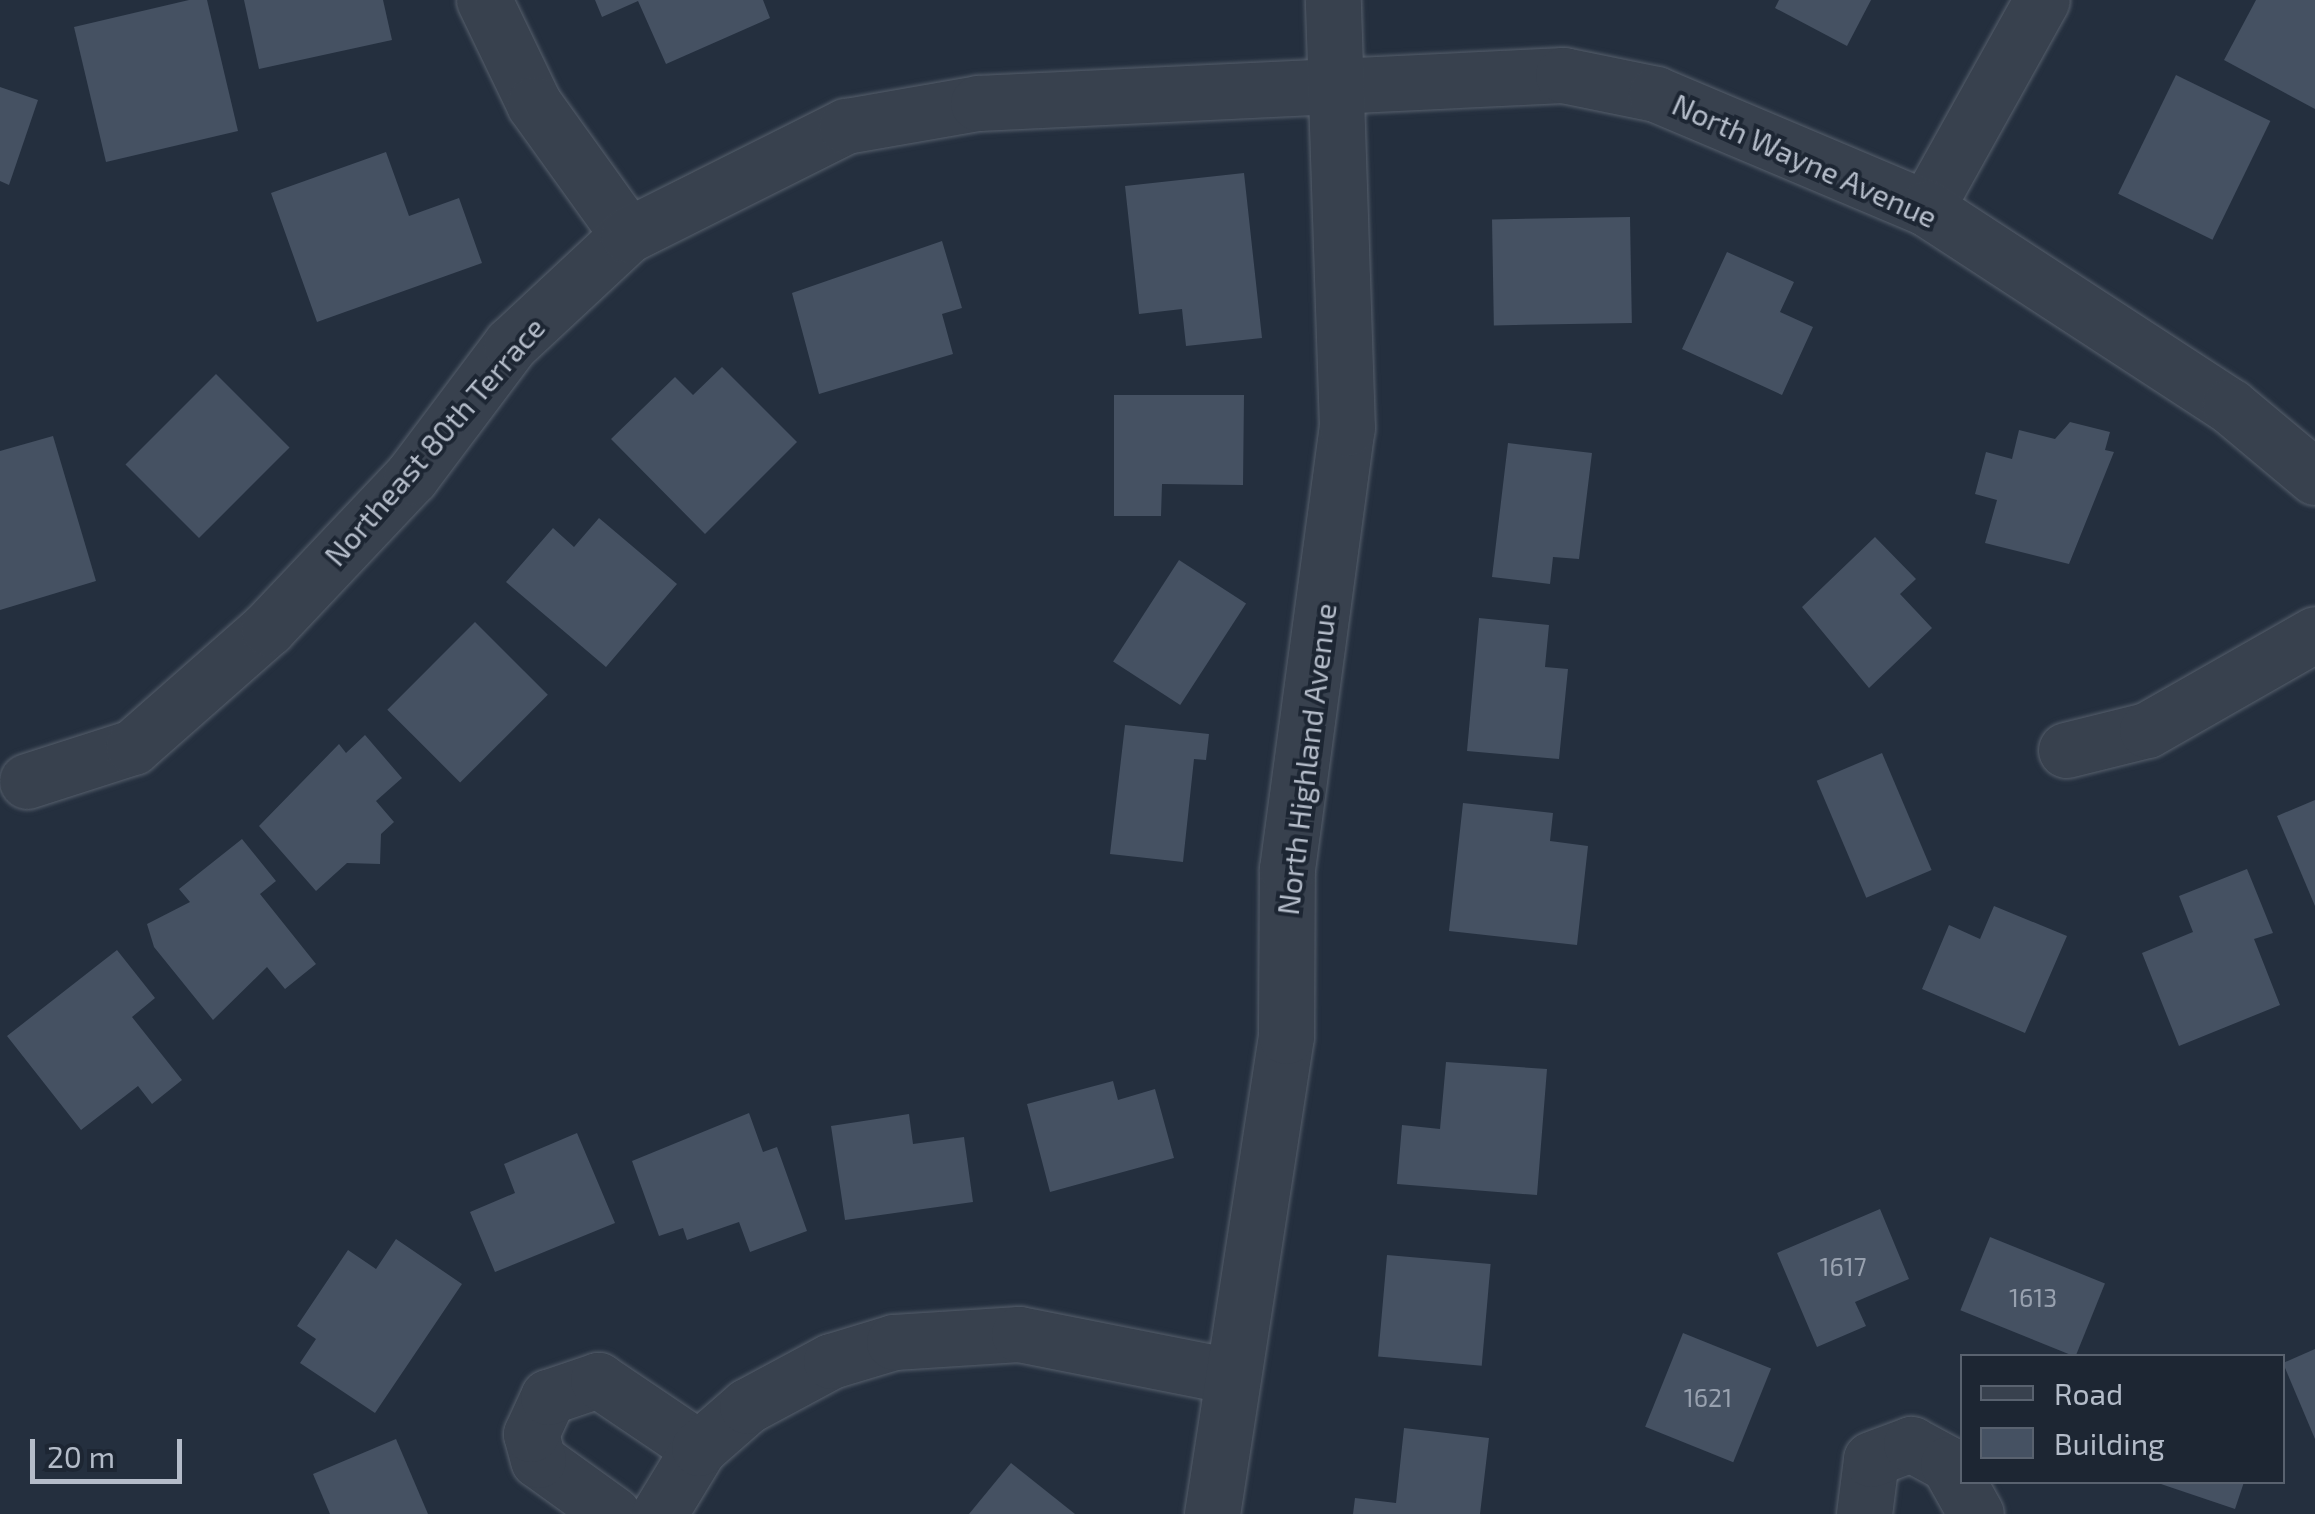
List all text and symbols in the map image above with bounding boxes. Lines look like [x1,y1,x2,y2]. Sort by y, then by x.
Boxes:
street label: North Wayne Avenue [1667,85,1943,235]
street label: Northeast 80th Terrace [316,309,552,573]
street label: North Highland Avenue [1269,601,1343,917]
house number: 1617 [1820,1251,1866,1281]
house number: 1613 [2009,1282,2057,1312]
legend [1960,1354,2285,1484]
text: Road [2054,1375,2123,1411]
house number: 1621 [1684,1382,1732,1412]
scale bar [35,1419,188,1481]
text: Building [2054,1425,2165,1461]
text: 20 m [47,1438,115,1474]

